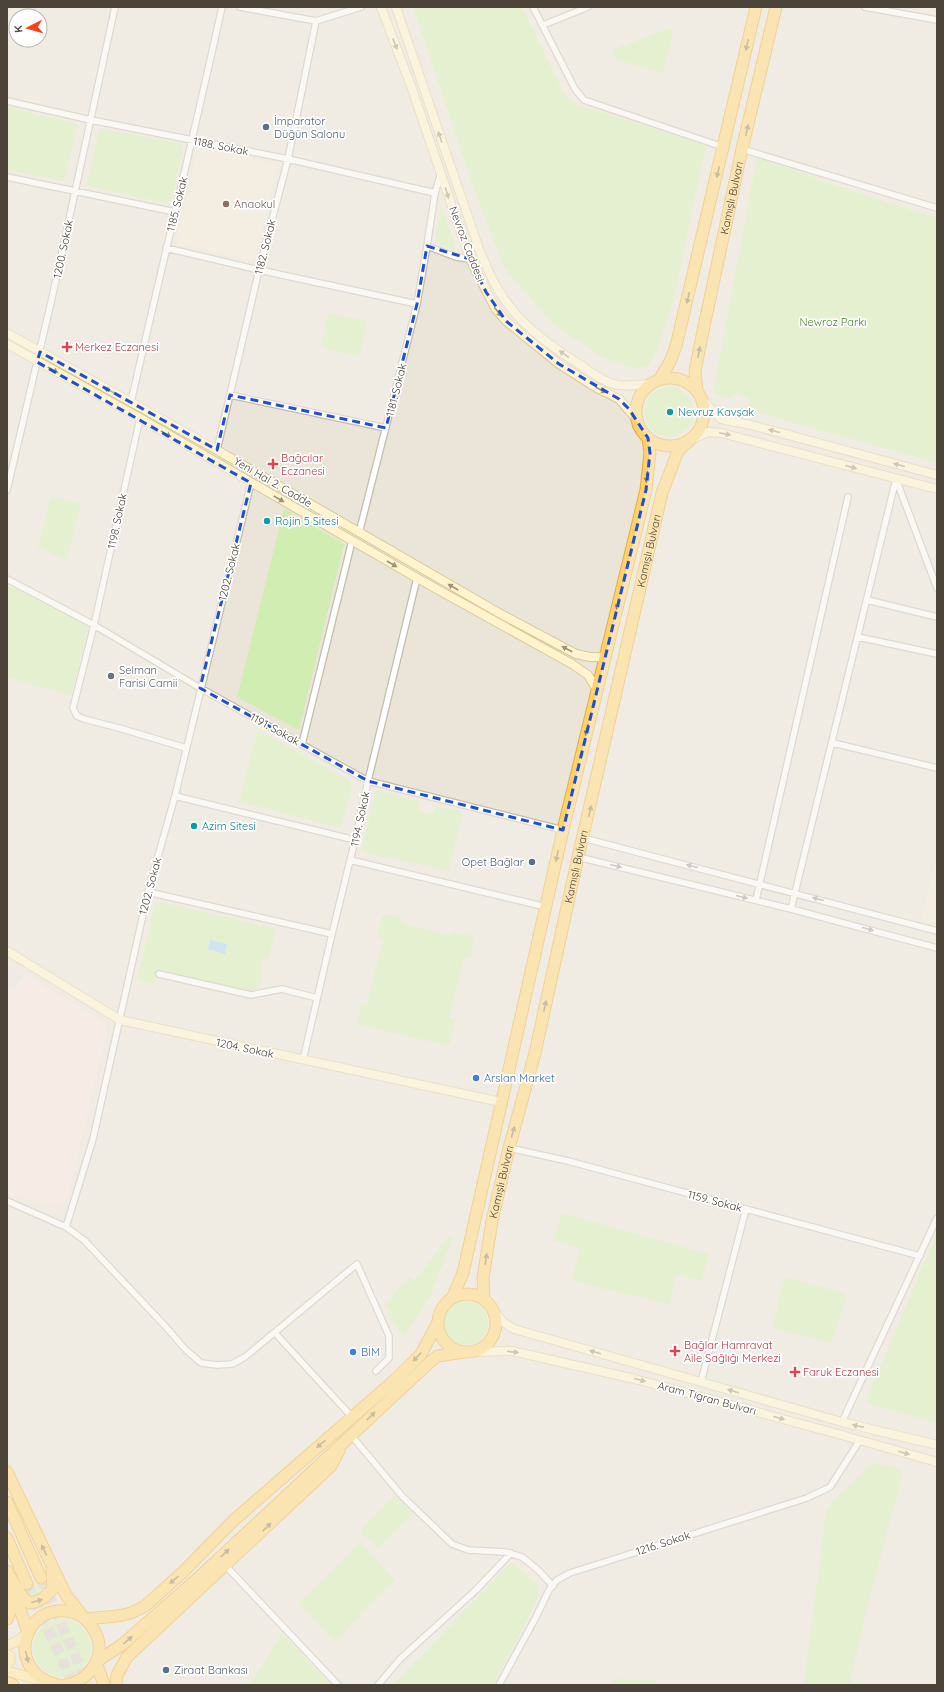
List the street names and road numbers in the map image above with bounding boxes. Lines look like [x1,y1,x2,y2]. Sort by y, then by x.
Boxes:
street label: 1188. Sokak [192,134,250,158]
street label: Kamışlı Bulvarı [717,160,746,236]
street label: 1185. Sokak [163,175,191,233]
street label: Nevroz Caddesi [446,204,488,284]
street label: 1200. Sokak [50,218,76,280]
street label: 1182. Sokak [251,218,279,276]
street label: 1181. Sokak [383,362,409,418]
street label: Yeni Hal 2. Cadde [231,454,315,510]
street label: 1198. Sokak [104,492,130,550]
street label: Kamışlı Bulvarı [633,513,664,589]
street label: 1202. Sokak [215,542,243,602]
street label: 1191. Sokak [248,710,302,748]
street label: 1194. Sokak [347,790,373,848]
street label: Kamışlı Bulvarı [561,829,591,904]
street label: 1202. Sokak [136,856,164,916]
street label: 1204. Sokak [215,1035,275,1061]
street label: Kamışlı Bulvarı [486,1144,516,1220]
street label: 1159. Sokak [686,1187,744,1215]
street label: Aram Tigran Bulvarı [656,1378,758,1418]
street label: 1216. Sokak [634,1528,692,1558]

